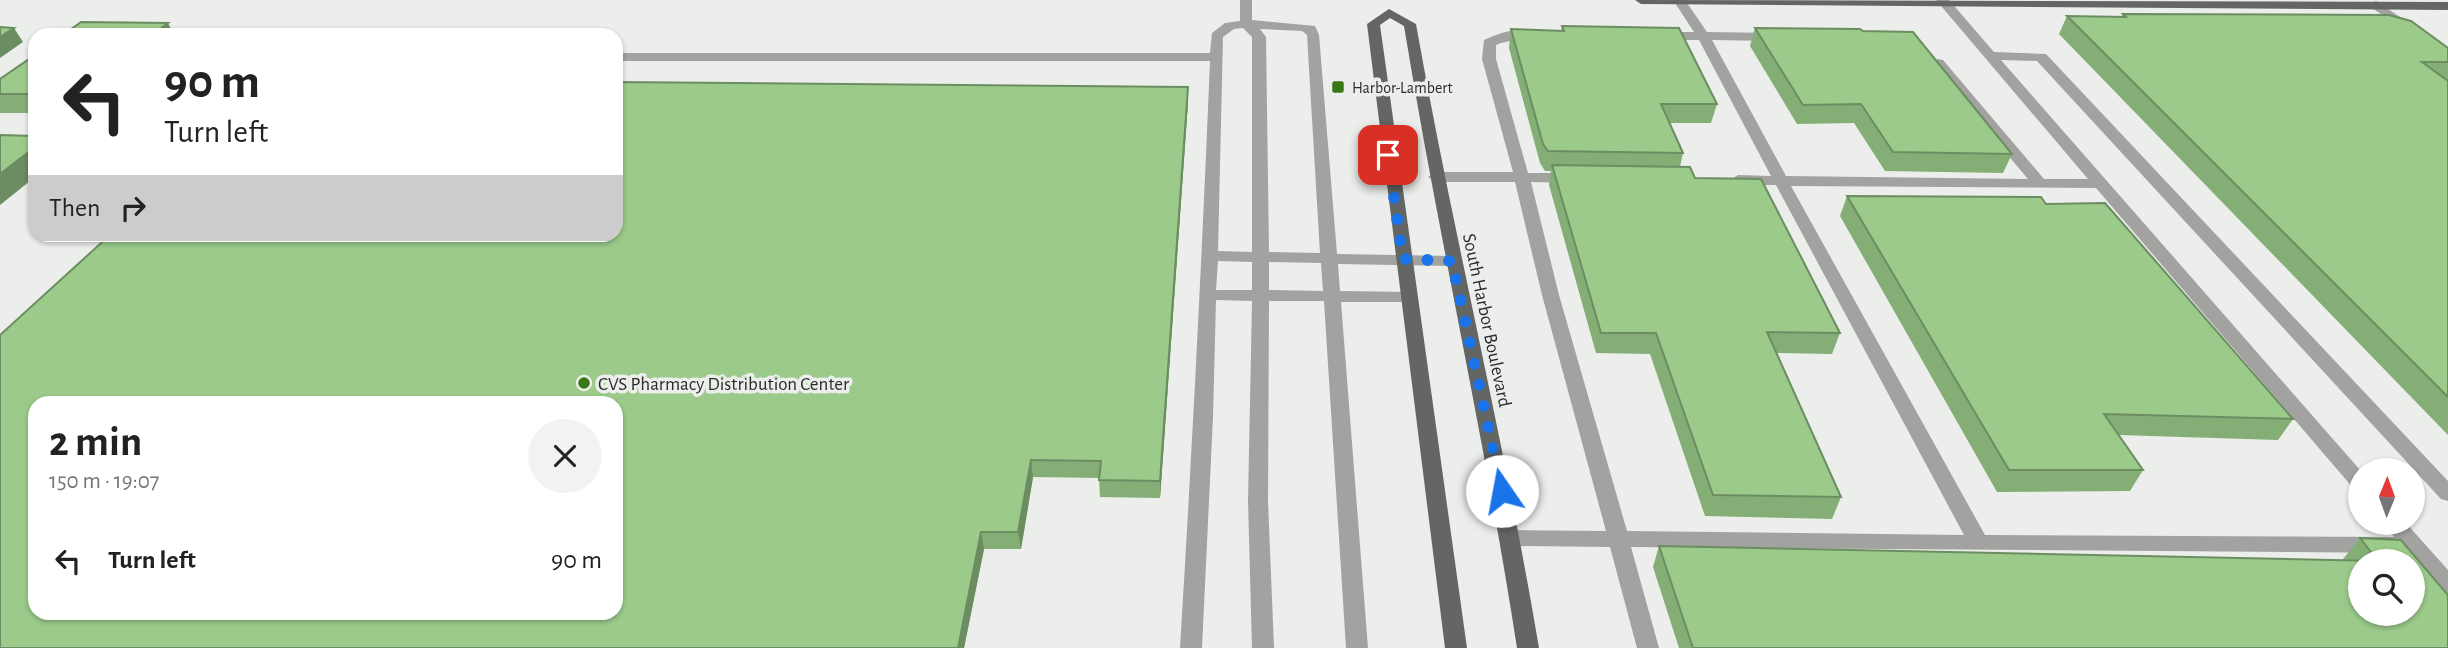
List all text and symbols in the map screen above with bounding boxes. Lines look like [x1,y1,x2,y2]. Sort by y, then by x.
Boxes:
icon: left [49,56,140,147]
text: 90 m [164,58,260,107]
marker: Harbor-Lambert [1330,79,1346,95]
place label: Harbor-Lambert [1352,80,1453,96]
text: Turn left [164,116,268,148]
pin [1358,125,1418,185]
icon: arrive [1369,136,1407,174]
icon: right [114,189,152,227]
text: Then [49,195,100,221]
street label: South Harbor Boulevard [1459,232,1514,409]
marker: CVS Pharmacy Distribution Center [576,375,592,391]
place label: CVS Pharmacy Distribution Center [598,375,849,394]
button: close [528,419,602,493]
text: 2 min [49,421,142,463]
position arrow [1465,454,1539,528]
north arrow [2348,458,2426,536]
map controls [2348,458,2425,626]
text: 150 m · 19:07 [49,470,159,493]
icon: left [49,542,87,580]
text: Turn left [108,547,196,573]
text: 90 m [551,547,602,573]
button: search [2348,549,2425,626]

